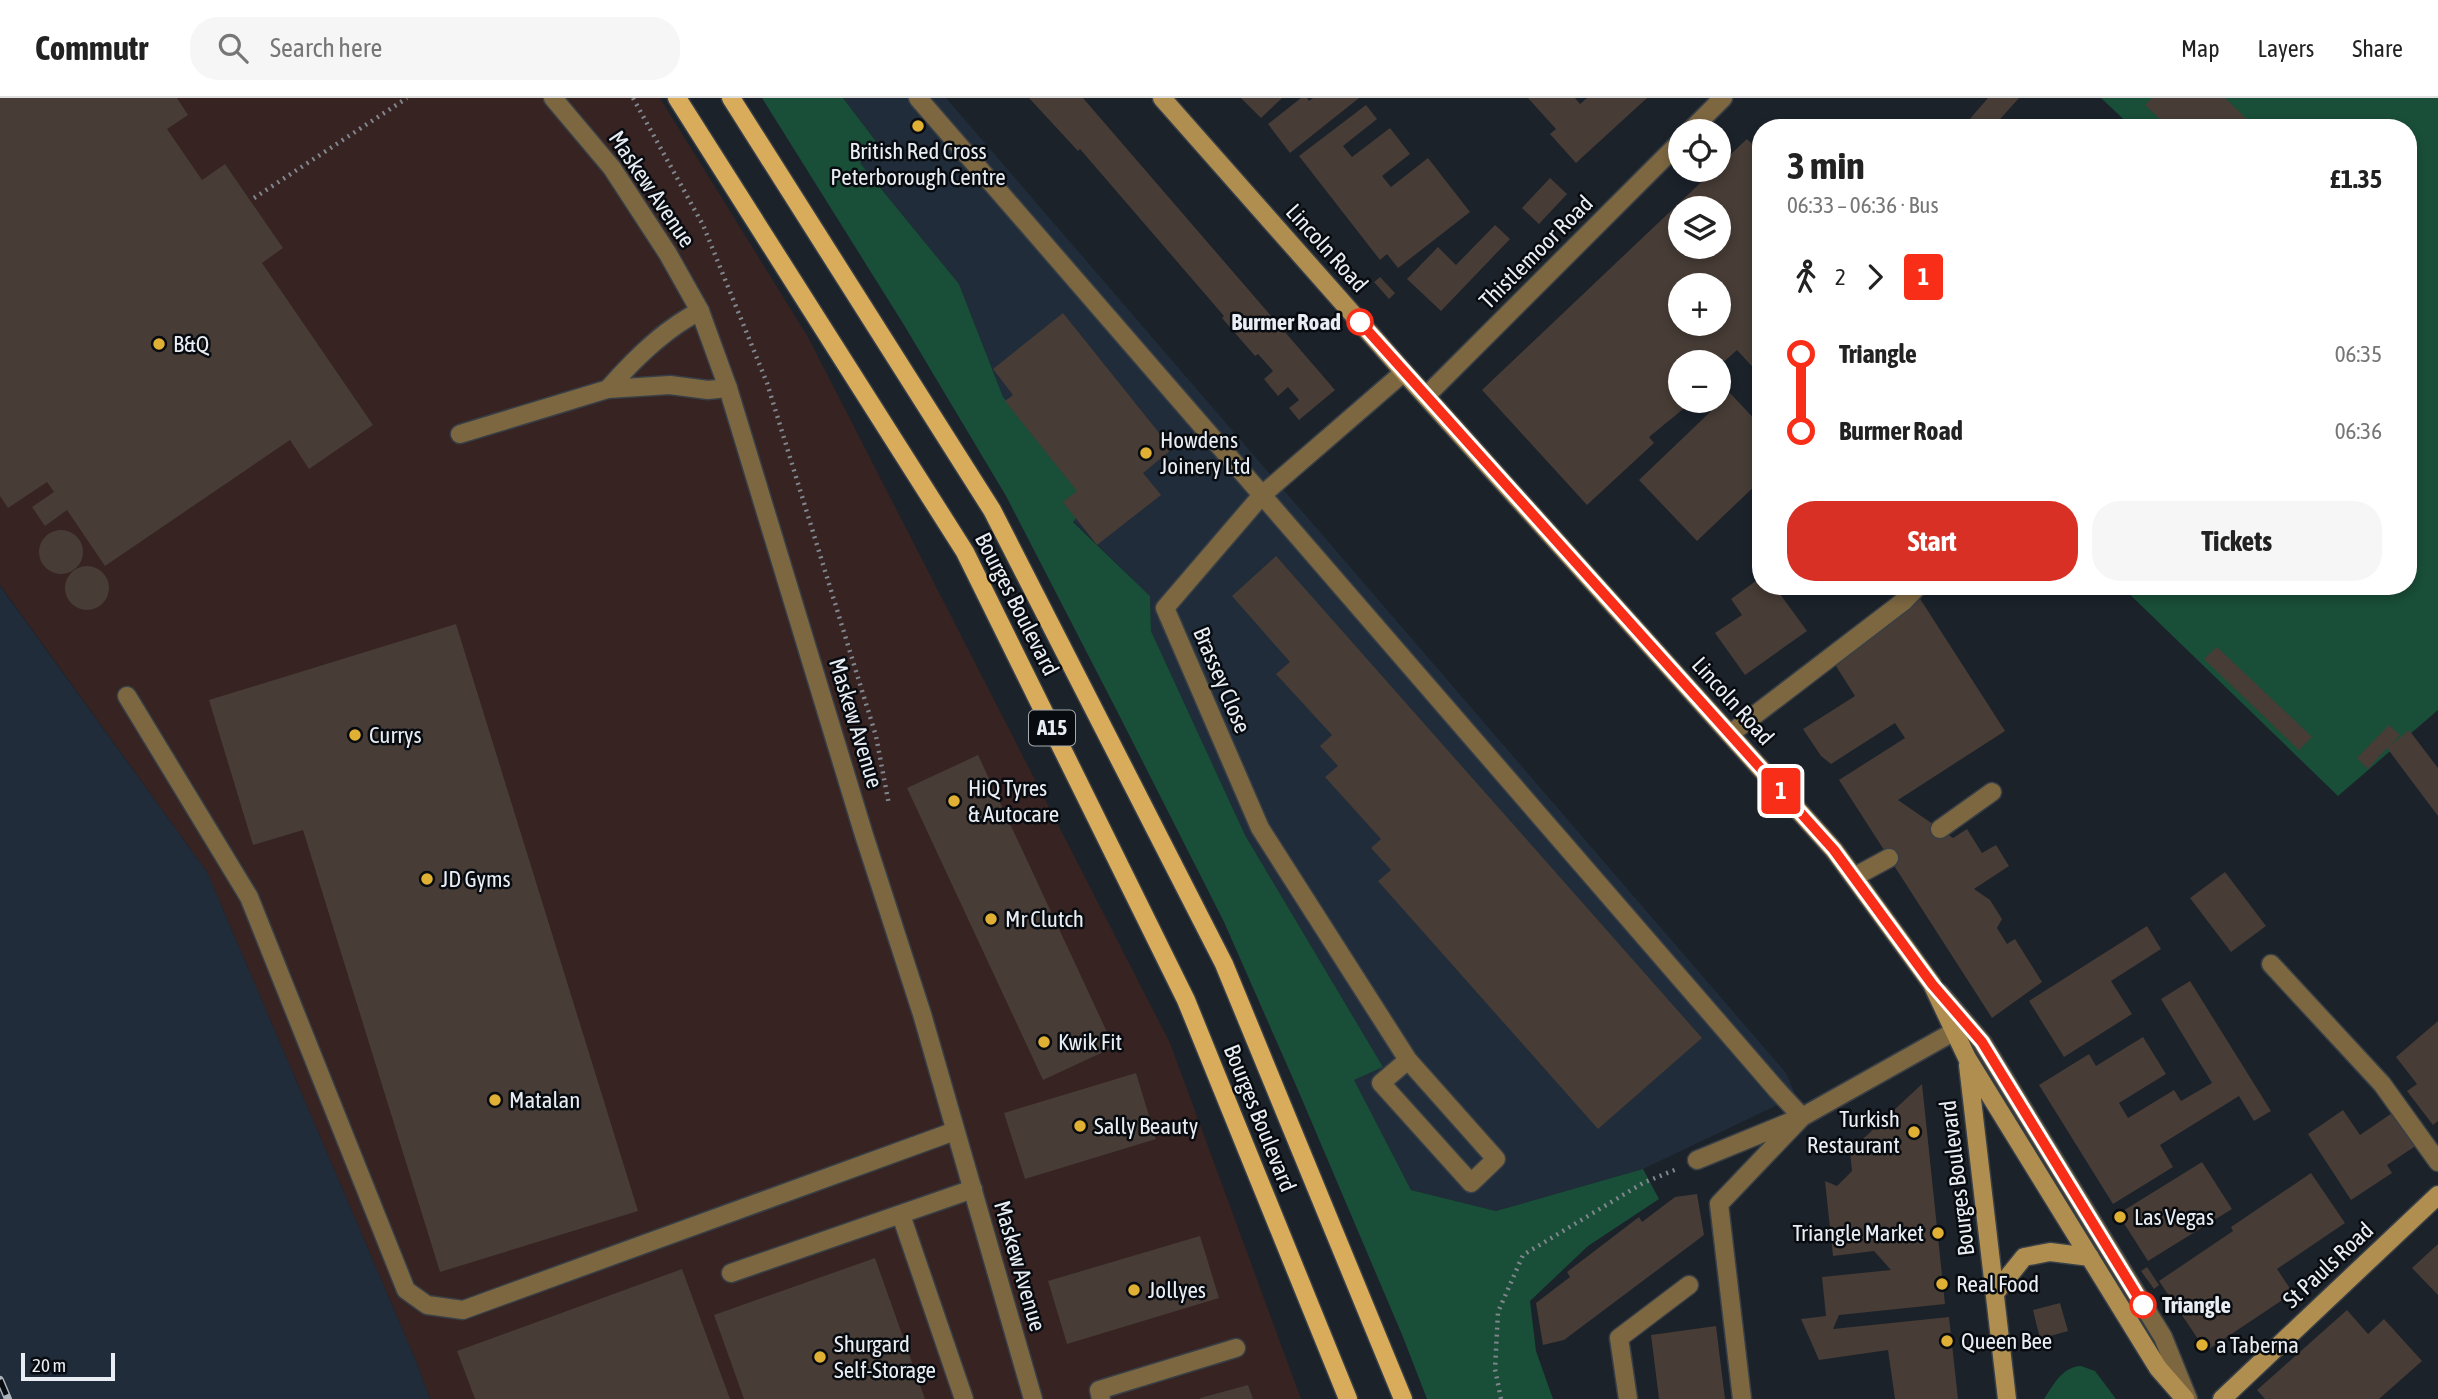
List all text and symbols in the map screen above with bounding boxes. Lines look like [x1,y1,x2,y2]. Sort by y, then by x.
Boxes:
search box [190,17,680,80]
text: Commutr [35,29,148,67]
icon: search [214,29,252,67]
text: Search here [270,33,382,63]
text: Map [2181,35,2220,62]
text: Layers [2258,35,2314,62]
text: Share [2352,35,2403,62]
marker: British Red Cross Peterborough Centre [910,118,926,134]
map controls [1668,119,1731,413]
button: locate [1668,119,1731,182]
street label: Maskew Avenue [604,126,700,252]
place label: British Red Cross Peterborough Centre [830,138,1006,190]
text: 3 min [1787,144,1865,187]
text: £1.35 [2330,164,2382,194]
street label: Thistlemoor Road [1474,190,1598,314]
text: 06:33 – 06:36 · Bus [1787,192,1939,218]
button: layers [1668,196,1731,259]
street label: Lincoln Road [1281,199,1373,297]
icon: walk [1787,258,1825,296]
icon: forward [1856,258,1894,296]
text: 1 [1918,263,1929,290]
text: 2 [1835,264,1846,290]
button: + [1668,273,1731,336]
place label: Burmer Road [1231,309,1341,335]
marker: Burmer Road [1347,309,1373,335]
place label: B&Q [173,331,210,357]
marker: B&Q [151,336,167,352]
text: Triangle [1839,339,1917,369]
text: 06:35 [2335,341,2382,367]
button: − [1668,350,1731,413]
text: Burmer Road [1839,416,1963,446]
text: 06:36 [2335,418,2382,444]
place label: Howdens Joinery Ltd [1160,427,1251,479]
marker: Howdens Joinery Ltd [1138,445,1154,461]
button: Start [1787,501,2078,581]
button: Tickets [2092,501,2382,581]
street label: Bourges Boulevard [970,528,1064,680]
street label: Brassey Close [1188,623,1256,737]
street label: Lincoln Road [1687,652,1779,750]
street label: Maskew Avenue [824,655,888,791]
road number: A15 [1029,710,1075,746]
place label: Currys [369,722,422,748]
marker: Currys [347,727,363,743]
line badge: 1 [1758,768,1804,814]
place label: HiQ Tyres & Autocare [968,775,1059,827]
text: 1 [1775,777,1787,804]
marker: HiQ Tyres & Autocare [946,793,962,809]
place label: JD Gyms [441,866,511,892]
marker: JD Gyms [419,871,435,887]
place label: Mr Clutch [1005,906,1084,932]
marker: Mr Clutch [983,911,999,927]
place label: Kwik Fit [1058,1029,1122,1055]
marker: Kwik Fit [1036,1034,1052,1050]
street label: Bourges Boulevard [1219,1041,1301,1195]
place label: Matalan [509,1087,580,1113]
marker: Matalan [487,1092,503,1108]
street label: Bourges Boulevard [1935,1099,1979,1257]
place label: Turkish Restaurant [1807,1106,1900,1158]
place label: Sally Beauty [1094,1113,1198,1139]
marker: Sally Beauty [1072,1118,1088,1134]
marker: Turkish Restaurant [1906,1124,1922,1140]
street label: Maskew Avenue [989,1198,1051,1334]
place label: Las Vegas [2134,1204,2214,1230]
marker: Las Vegas [2112,1209,2128,1225]
street label: St Pauls Road [2278,1217,2378,1313]
place label: Triangle Market [1792,1220,1924,1246]
marker: Triangle Market [1930,1225,1946,1241]
place label: Real Food [1956,1271,2039,1297]
marker: Real Food [1934,1276,1950,1292]
place label: Jollyes [1148,1277,1206,1303]
marker: Jollyes [1126,1282,1142,1298]
marker: Triangle [2130,1292,2156,1318]
place label: Triangle [2162,1292,2231,1318]
place label: Queen Bee [1961,1328,2052,1354]
place label: Shurgard Self-Storage [834,1331,936,1383]
place label: a Taberna [2216,1332,2299,1358]
marker: Queen Bee [1939,1333,1955,1349]
marker: a Taberna [2194,1337,2210,1353]
marker: Shurgard Self-Storage [812,1349,828,1365]
scale bar [21,1350,116,1382]
text: 20 m [32,1354,66,1376]

